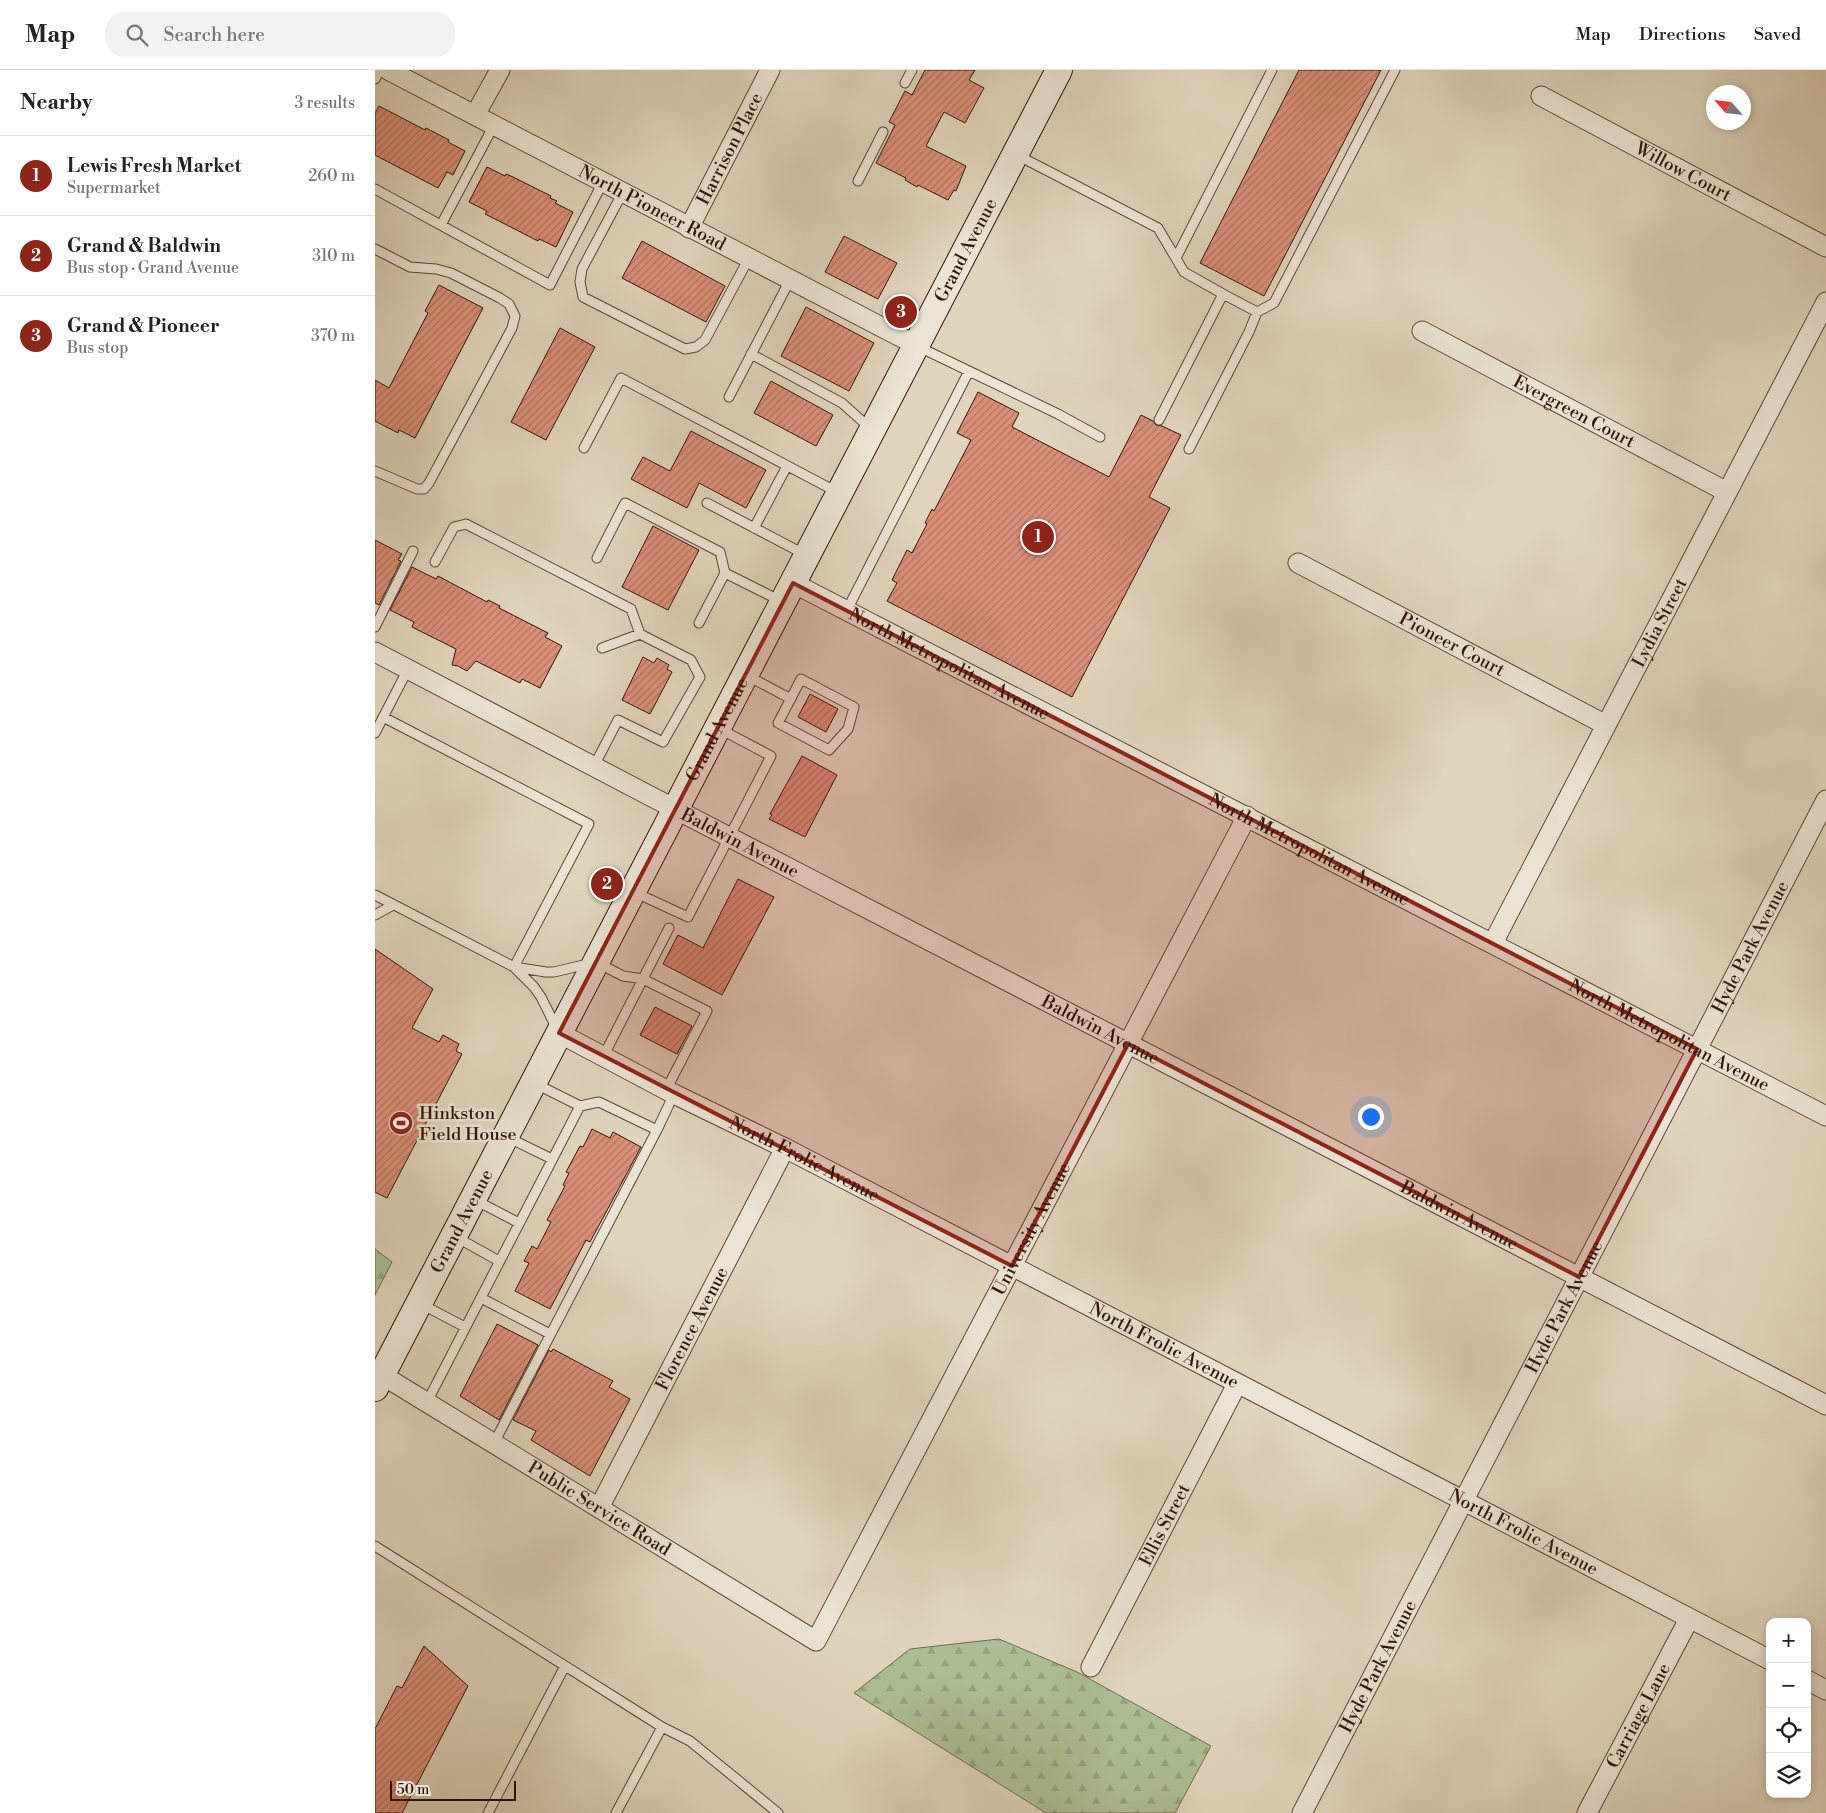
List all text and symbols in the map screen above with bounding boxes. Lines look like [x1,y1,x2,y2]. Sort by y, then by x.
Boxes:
search box [105,12,455,57]
text: Map [25,20,75,50]
icon: search [123,21,151,49]
text: Search here [163,23,265,47]
text: Map [1575,23,1611,46]
text: Directions [1639,23,1726,46]
text: Saved [1754,23,1801,46]
north arrow [1706,85,1751,130]
street label: Harrison Place [691,89,768,209]
text: Nearby [20,90,93,116]
text: 3 results [294,93,355,113]
street label: Willow Court [1630,136,1736,207]
text: Lewis Fresh Market [67,154,241,178]
street label: North Pioneer Road [575,160,731,256]
text: 1 [32,166,40,186]
text: 260 m [308,166,355,186]
text: Supermarket [67,178,161,198]
street label: Grand Avenue [929,194,1002,306]
text: Grand & Baldwin [67,234,221,258]
text: 2 [31,246,41,266]
text: 310 m [312,246,355,266]
text: Bus stop · Grand Avenue [67,258,239,278]
pin: 3 [885,293,917,331]
text: Grand & Pioneer [67,314,220,338]
text: 3 [31,326,41,346]
text: 370 m [311,326,355,346]
text: Bus stop [67,338,129,358]
street label: Evergreen Court [1509,370,1640,453]
pin: 1 [1022,518,1054,556]
street label: Lydia Street [1627,573,1692,671]
street label: North Metropolitan Avenue [845,602,1054,725]
street label: Pioneer Court [1395,607,1509,682]
street label: Grand Avenue [680,673,753,785]
street label: North Metropolitan Avenue [1205,788,1414,911]
street label: Baldwin Avenue [676,802,803,883]
pin: 2 [591,865,623,903]
street label: Hyde Park Avenue [1706,877,1794,1017]
street label: North Metropolitan Avenue [1565,974,1774,1096]
street label: Baldwin Avenue [1037,989,1164,1069]
place label: Hinkston Field House [419,1102,517,1146]
your location [1358,1104,1384,1130]
sports icon: Hinkston Field House [388,1110,414,1136]
street label: North Frolic Avenue [726,1111,884,1207]
street label: University Avenue [987,1158,1076,1299]
street label: Grand Avenue [425,1165,498,1277]
street label: Baldwin Avenue [1396,1175,1522,1255]
street label: Hyde Park Avenue [1520,1236,1608,1377]
street label: Florence Avenue [650,1263,733,1394]
street label: North Frolic Avenue [1086,1297,1243,1393]
street label: Public Service Road [524,1456,676,1561]
street label: Ellis Street [1134,1479,1195,1570]
street label: North Frolic Avenue [1445,1484,1602,1580]
street label: Hyde Park Avenue [1334,1596,1422,1737]
map controls [1766,1618,1811,1798]
button: + [1766,1618,1811,1663]
street label: Carriage Lane [1601,1659,1675,1772]
button: − [1766,1663,1811,1708]
button: locate [1766,1708,1811,1753]
button: layers [1766,1753,1811,1798]
scale bar [390,1778,516,1801]
text: 50 m [397,1781,429,1799]

